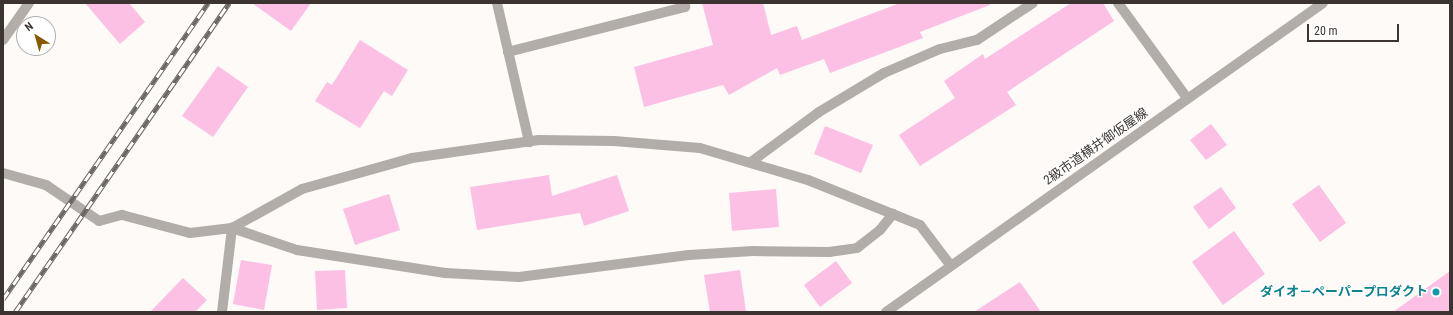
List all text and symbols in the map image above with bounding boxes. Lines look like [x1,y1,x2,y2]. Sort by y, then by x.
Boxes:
north arrow [16,16,56,56]
scale bar [1309,16,1401,42]
text: N [22,20,36,34]
text: 20 m [1314,24,1338,38]
street label: 2級市道横井御仮屋線 [1041,105,1151,189]
place label: ダイオ－ペーパープロダクト [1259,284,1428,300]
marker: ダイオ－ペーパープロダクト [1431,287,1441,297]

